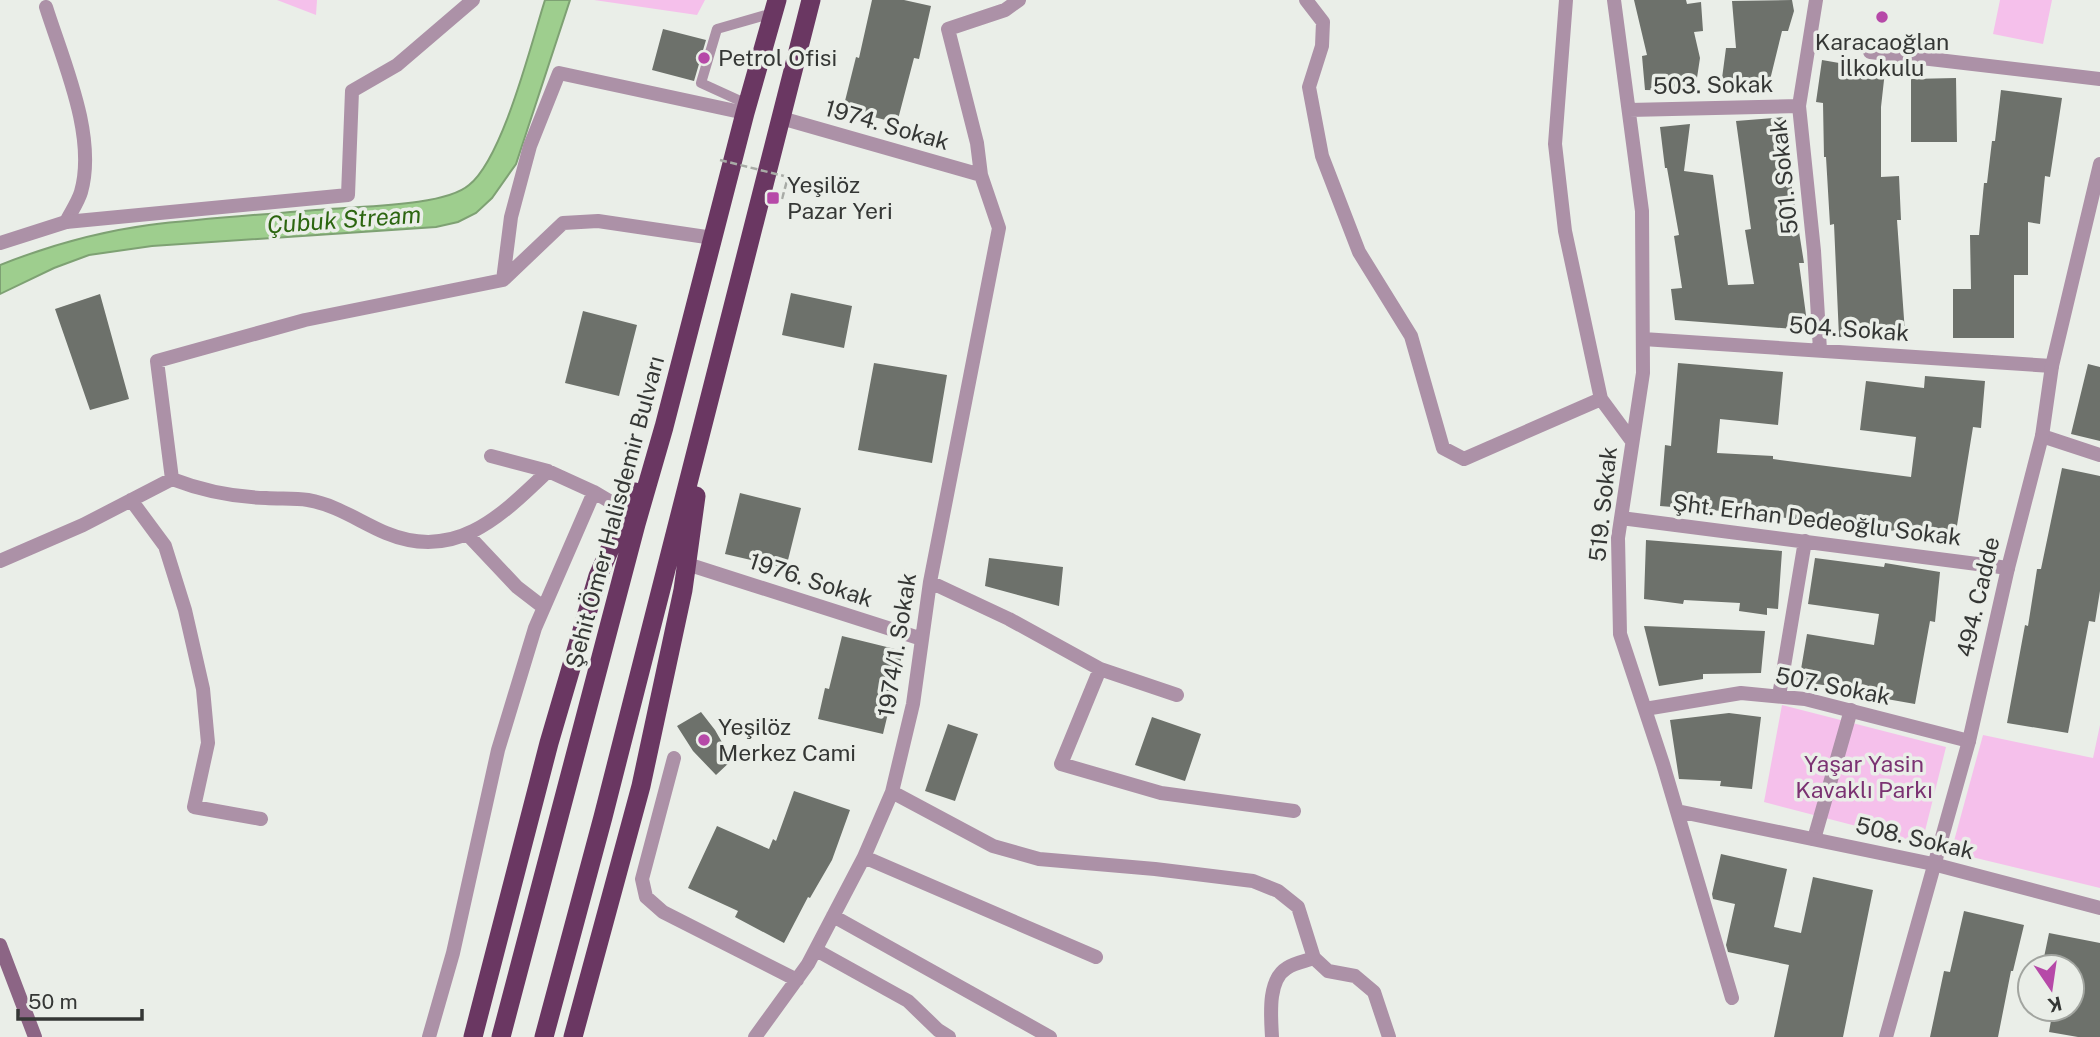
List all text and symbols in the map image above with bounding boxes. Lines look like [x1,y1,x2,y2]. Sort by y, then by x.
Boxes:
marker: Karacaoğlan İlkokulu [1874,9,1890,25]
place label: Karacaoğlan İlkokulu [1815,28,1949,81]
place label: Petrol Ofisi [718,44,837,71]
marker: Petrol Ofisi [696,50,712,66]
street label: 503. Sokak [1653,70,1774,99]
street label: 1974. Sokak [822,94,953,155]
street label: 501. Sokak [1764,118,1803,236]
place label: Yeşilöz Pazar Yeri [787,171,893,224]
marker: Yeşilöz Pazar Yeri [765,190,781,206]
water label: Çubuk Stream [266,200,422,238]
street label: 504. Sokak [1788,311,1910,346]
street label: Şehit Ömer Halisdemir Bulvarı [560,353,669,671]
street label: 519. Sokak [1583,445,1622,563]
street label: Şht. Erhan Dedeoğlu Sokak [1671,488,1963,551]
street label: 494. Cadde [1951,534,2004,660]
street label: 1976. Sokak [746,547,876,612]
street label: 1974/1. Sokak [872,571,921,719]
street label: 507. Sokak [1773,661,1893,710]
place label: Yeşilöz Merkez Cami [718,713,856,766]
marker: Yeşilöz Merkez Cami [696,732,712,748]
park label: Yaşar Yasin Kavaklı Parkı [1795,750,1933,803]
street label: 508. Sokak [1853,811,1977,864]
north arrow [2016,953,2086,1023]
scale bar [18,978,142,1022]
text: 50 m [28,989,78,1014]
text: K [2045,992,2064,1017]

